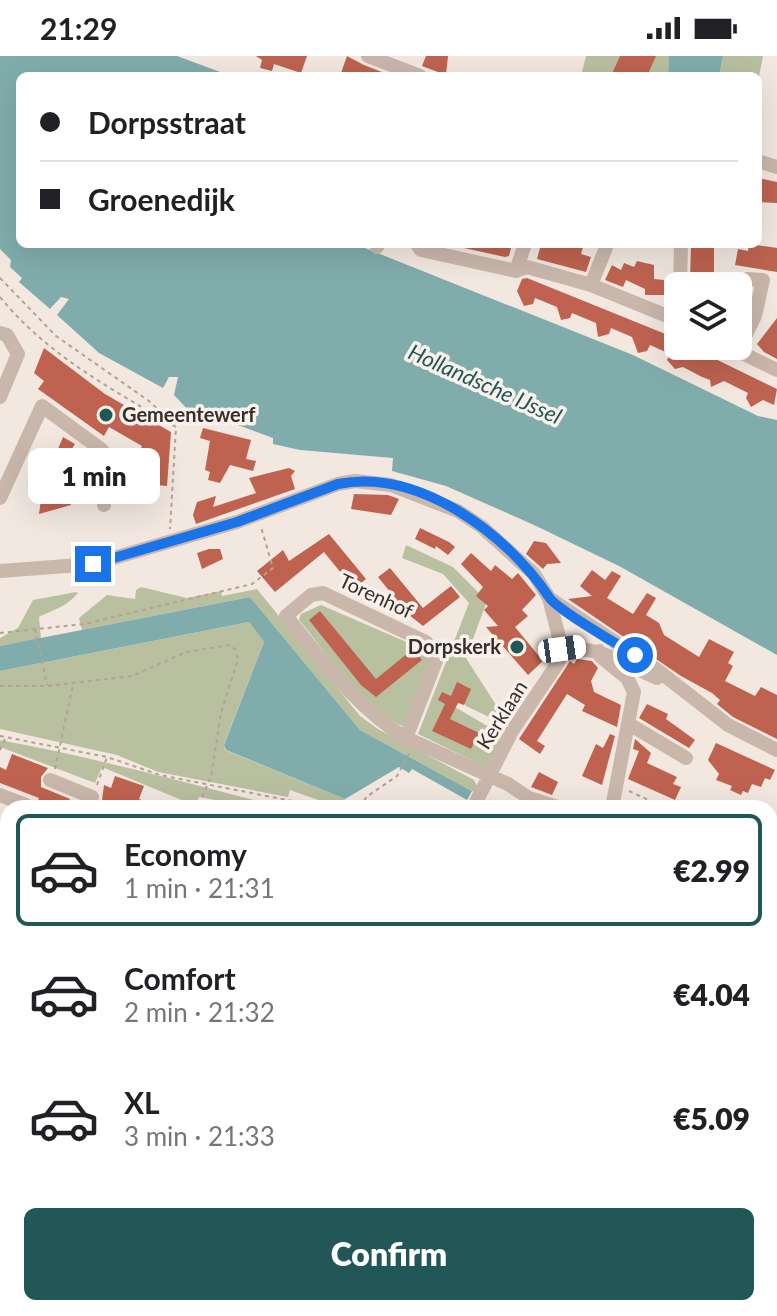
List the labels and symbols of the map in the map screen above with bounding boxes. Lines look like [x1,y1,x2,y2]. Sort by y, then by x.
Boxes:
water label: Hollandsche IJssel [405,338,566,429]
place label: Gemeentewerf [122,402,256,426]
marker: Gemeentewerf [97,406,115,424]
callout: 1 min [27,448,159,504]
route end [75,546,111,582]
street label: Torenhof [336,568,417,623]
place label: Dorpskerk [408,634,501,658]
car [537,634,587,664]
route start [617,637,653,673]
marker: Dorpskerk [508,638,526,656]
street label: Kerklaan [471,676,532,753]

